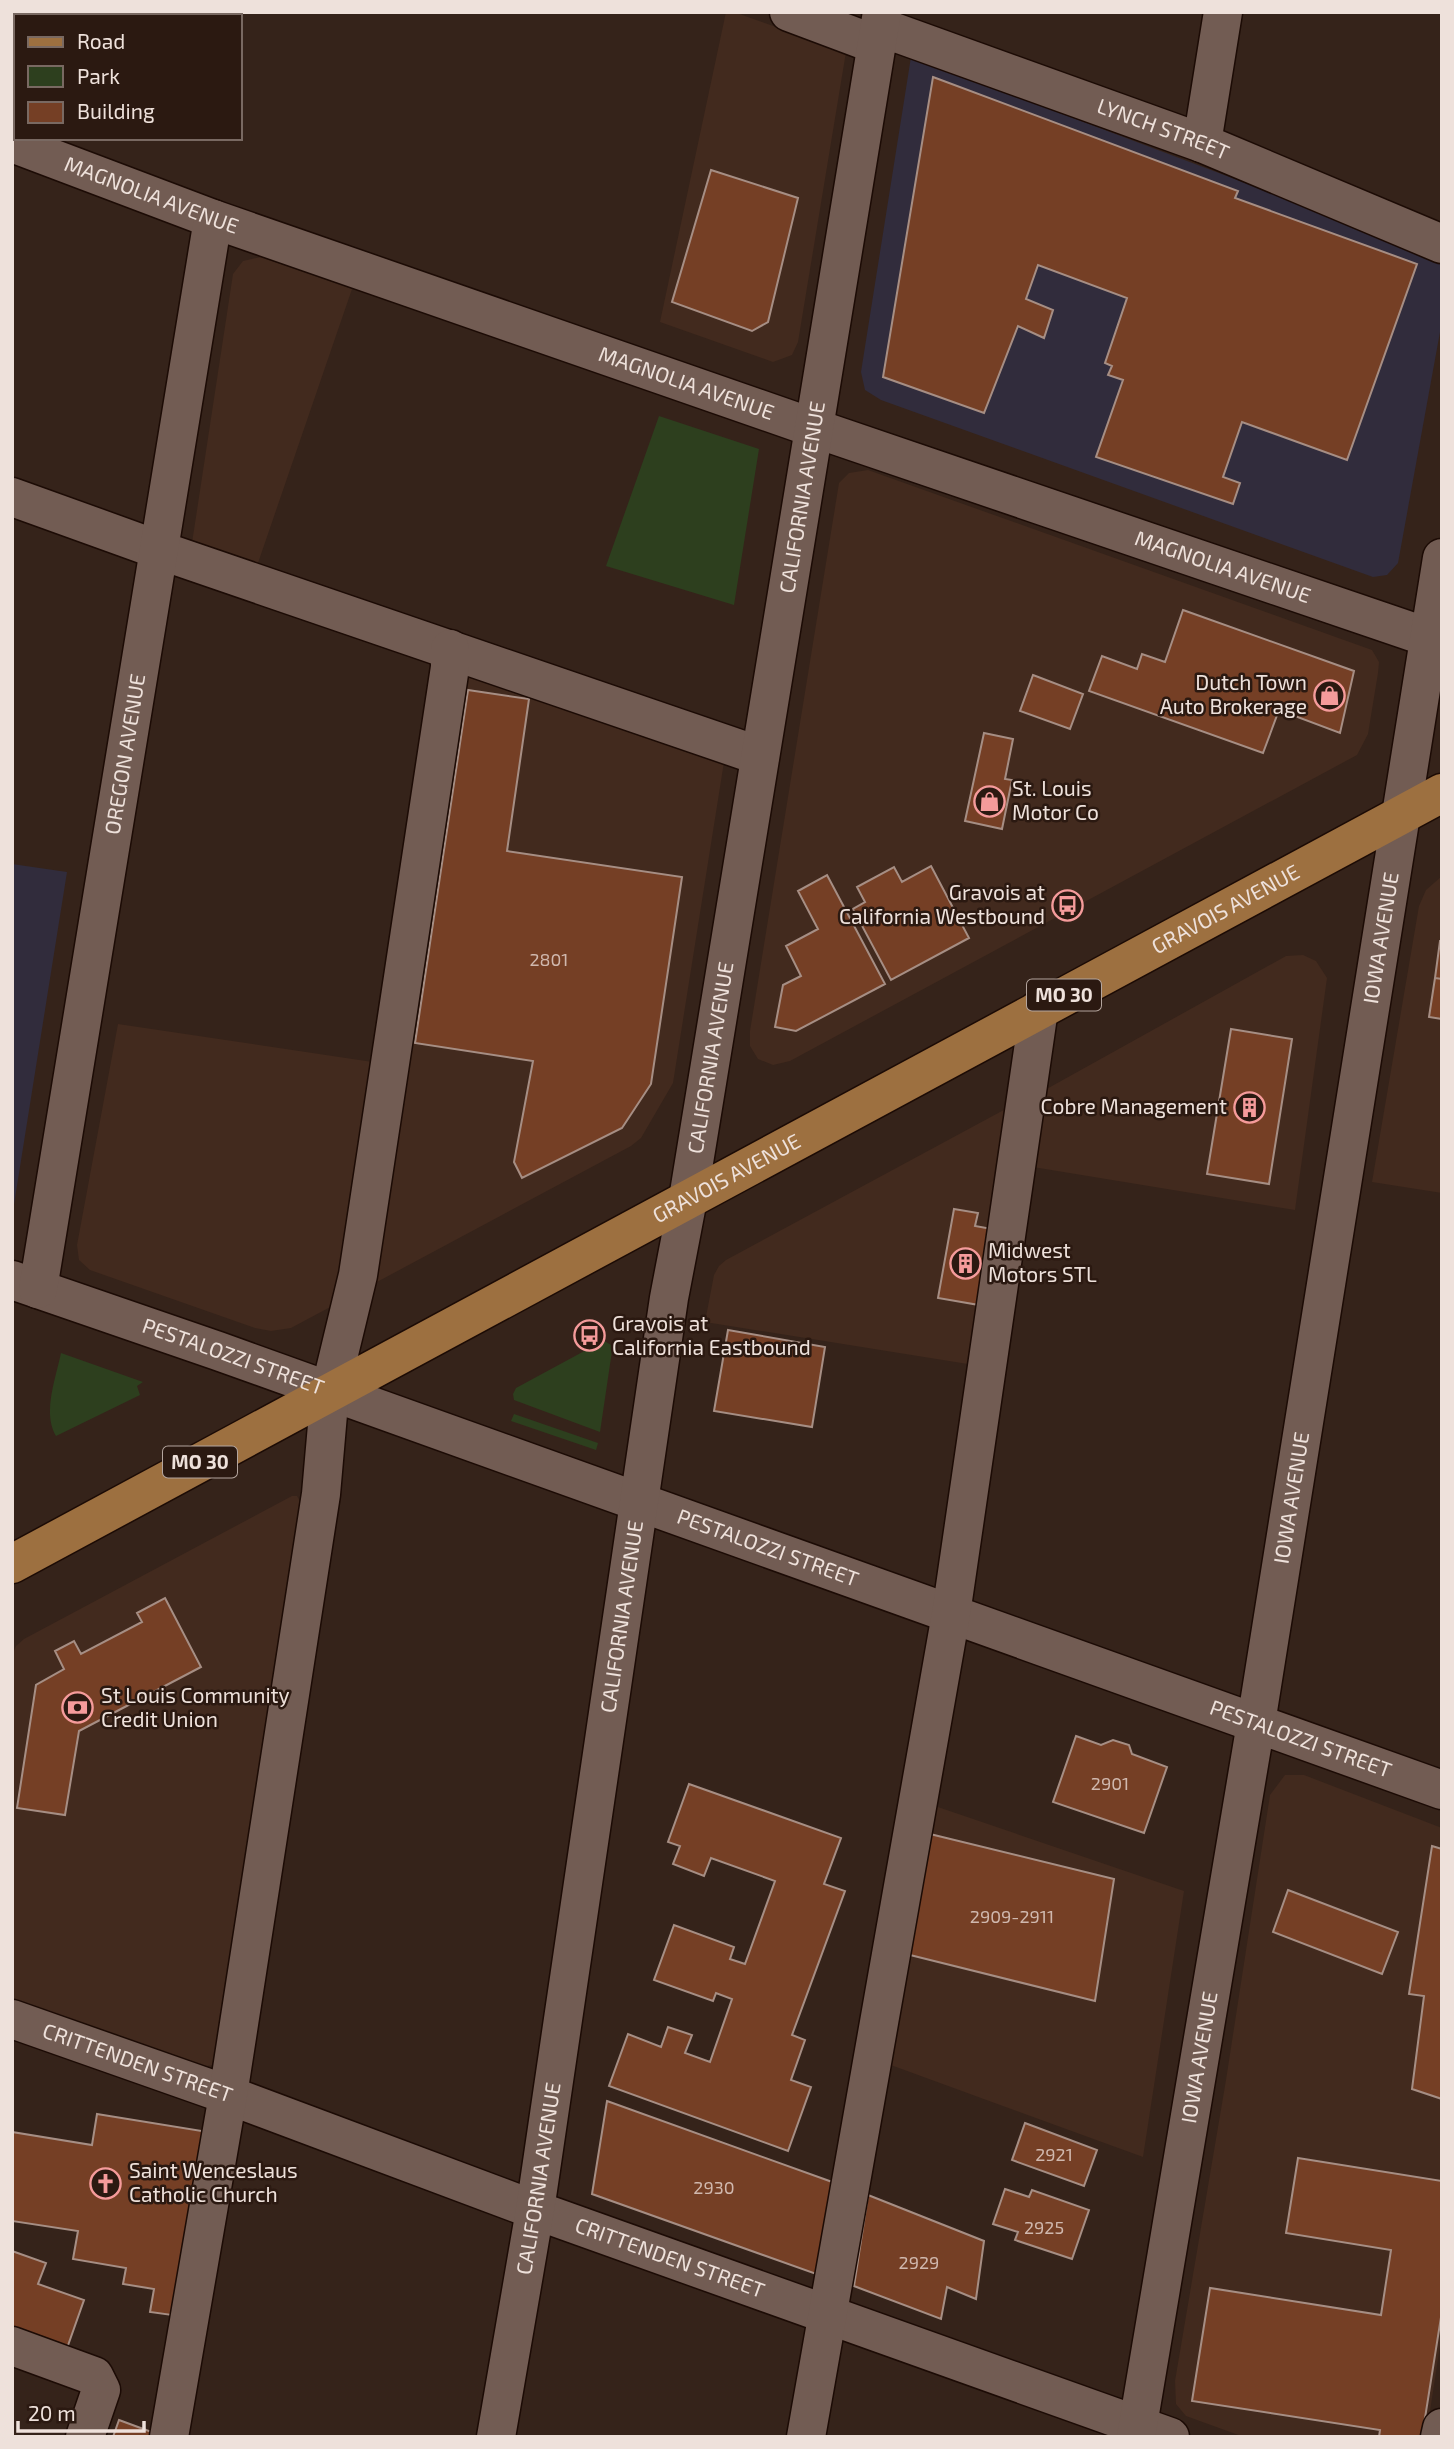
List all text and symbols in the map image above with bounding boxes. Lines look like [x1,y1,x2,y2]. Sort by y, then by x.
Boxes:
legend [14,14,242,140]
text: Road [77,28,125,53]
text: Park [77,63,120,88]
street label: LYNCH STREET [1094,92,1233,164]
text: Building [77,98,155,123]
street label: MAGNOLIA AVENUE [61,150,242,238]
street label: MAGNOLIA AVENUE [596,340,778,424]
street label: CALIFORNIA AVENUE [773,399,829,595]
street label: MAGNOLIA AVENUE [1132,524,1314,607]
place label: Dutch Town Auto Brokerage [1160,669,1307,718]
street label: OREGON AVENUE [99,672,149,836]
shop icon: Dutch Town Auto Brokerage [1313,678,1347,712]
place label: St. Louis Motor Co [1012,775,1099,824]
shop icon: St. Louis Motor Co [972,784,1006,818]
street label: GRAVOIS AVENUE [1147,858,1303,958]
street label: IOWA AVENUE [1357,870,1403,1005]
place label: Gravois at California Westbound [839,879,1045,928]
bus stop icon: Gravois at California Westbound [1051,888,1085,922]
house number: 2801 [529,948,569,970]
street label: CALIFORNIA AVENUE [682,960,738,1155]
road number: MO 30 [1027,979,1101,1010]
building icon: Cobre Management [1233,1090,1267,1124]
place label: Cobre Management [1041,1093,1227,1118]
street label: GRAVOIS AVENUE [648,1127,804,1227]
place label: Midwest Motors STL [988,1237,1097,1286]
building icon: Midwest Motors STL [948,1246,982,1280]
place label: Gravois at California Eastbound [612,1310,811,1359]
street label: PESTALOZZI STREET [139,1312,328,1399]
bus stop icon: Gravois at California Eastbound [572,1319,606,1353]
street label: IOWA AVENUE [1268,1430,1313,1565]
road number: MO 30 [163,1446,237,1478]
street label: PESTALOZZI STREET [674,1503,862,1591]
street label: CALIFORNIA AVENUE [594,1519,647,1714]
place label: St Louis Community Credit Union [101,1682,290,1731]
bank icon: St Louis Community Credit Union [61,1691,95,1725]
street label: PESTALOZZI STREET [1207,1694,1395,1782]
house number: 2901 [1091,1772,1129,1794]
house number: 2909-2911 [970,1905,1054,1927]
street label: IOWA AVENUE [1175,1989,1222,2125]
street label: CRITTENDEN STREET [40,2017,236,2107]
street label: CALIFORNIA AVENUE [510,2081,565,2276]
house number: 2921 [1035,2143,1073,2165]
place label: Saint Wenceslaus Catholic Church [129,2157,298,2206]
church icon: Saint Wenceslaus Catholic Church [89,2166,123,2200]
house number: 2930 [693,2176,735,2198]
street label: CRITTENDEN STREET [572,2211,768,2302]
house number: 2925 [1024,2216,1064,2238]
house number: 2929 [899,2251,939,2273]
scale bar [18,2390,144,2434]
text: 20 m [28,2400,76,2425]

